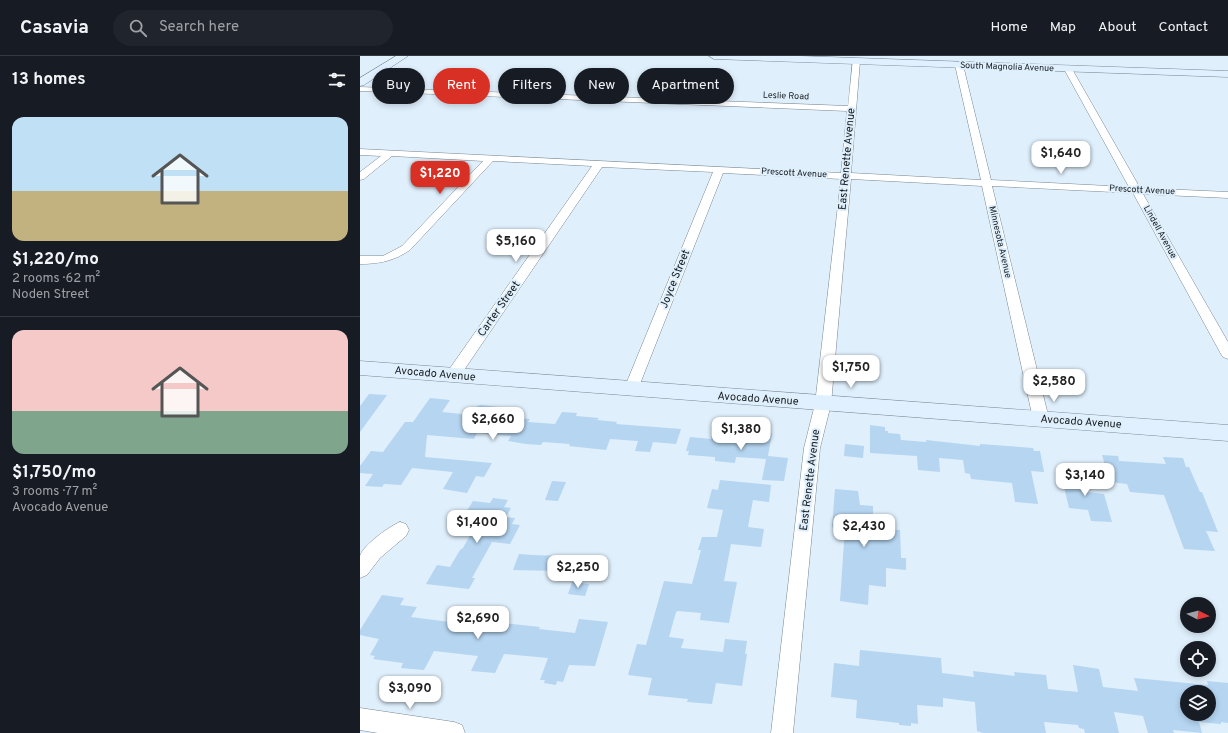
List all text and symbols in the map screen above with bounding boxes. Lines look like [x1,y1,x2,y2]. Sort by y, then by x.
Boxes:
search box [113,10,393,46]
text: Casavia [20,16,89,40]
icon: search [127,17,149,39]
text: Search here [159,18,239,37]
text: Home [991,19,1028,36]
text: Map [1050,19,1076,36]
text: About [1098,19,1137,36]
text: Contact [1159,19,1208,36]
street label: South Magnolia Avenue [960,60,1054,74]
chip: Buy [372,68,425,104]
chip: Rent [433,68,490,104]
chip: Filters [498,68,566,104]
chip: New [574,68,629,104]
chip: Apartment [637,68,734,104]
text: 13 homes [12,69,86,91]
icon: filters [326,69,348,91]
street label: Leslie Road [763,90,809,102]
street label: East Renette Avenue [836,107,858,211]
pin: $1,640 [1028,141,1094,175]
icon: home [144,143,216,215]
text: $1,640 [1040,146,1082,162]
pin: $1,220 [407,161,473,195]
text: $1,220 [420,166,460,182]
street label: Prescott Avenue [761,166,827,180]
street label: Prescott Avenue [1109,183,1175,197]
street label: Lindell Avenue [1141,204,1179,261]
street label: Minnesota Avenue [986,205,1014,279]
pin: $5,160 [483,229,549,263]
text: $5,160 [496,234,536,250]
street label: Joyce Street [657,248,693,310]
text: $1,220/mo [12,249,99,271]
text: 2 rooms · 62 m² [12,271,100,287]
street label: Carter Street [475,278,523,340]
text: Noden Street [12,287,89,303]
pin: $1,750 [818,355,884,389]
icon: home [144,356,216,428]
text: $1,750 [832,360,870,376]
street label: Avocado Avenue [394,363,476,385]
pin: $2,580 [1021,369,1087,403]
text: $2,580 [1032,374,1076,390]
street label: Avocado Avenue [717,389,799,409]
pin: $2,660 [460,407,526,441]
text: $2,660 [471,412,515,428]
street label: Avocado Avenue [1040,412,1122,432]
pin: $1,380 [708,417,774,451]
text: $1,380 [721,422,761,438]
street label: East Renette Avenue [797,428,823,532]
text: $1,750/mo [12,462,96,484]
pin: $3,140 [1052,463,1118,497]
text: $3,140 [1065,468,1105,484]
text: 3 rooms · 77 m² [12,484,97,500]
text: Avocado Avenue [12,500,108,516]
pin: $1,400 [444,510,510,544]
pin: $2,430 [831,514,897,548]
text: $1,400 [456,515,498,531]
text: $2,430 [842,519,886,535]
pin: $2,250 [545,555,611,589]
text: $2,250 [556,560,600,576]
north arrow [1180,597,1216,633]
map controls [1180,597,1216,721]
pin: $2,690 [445,606,511,640]
text: $2,690 [456,611,500,627]
button: locate [1180,641,1216,677]
pin: $3,090 [377,676,443,710]
text: $3,090 [388,681,432,697]
button: layers [1180,685,1216,721]

